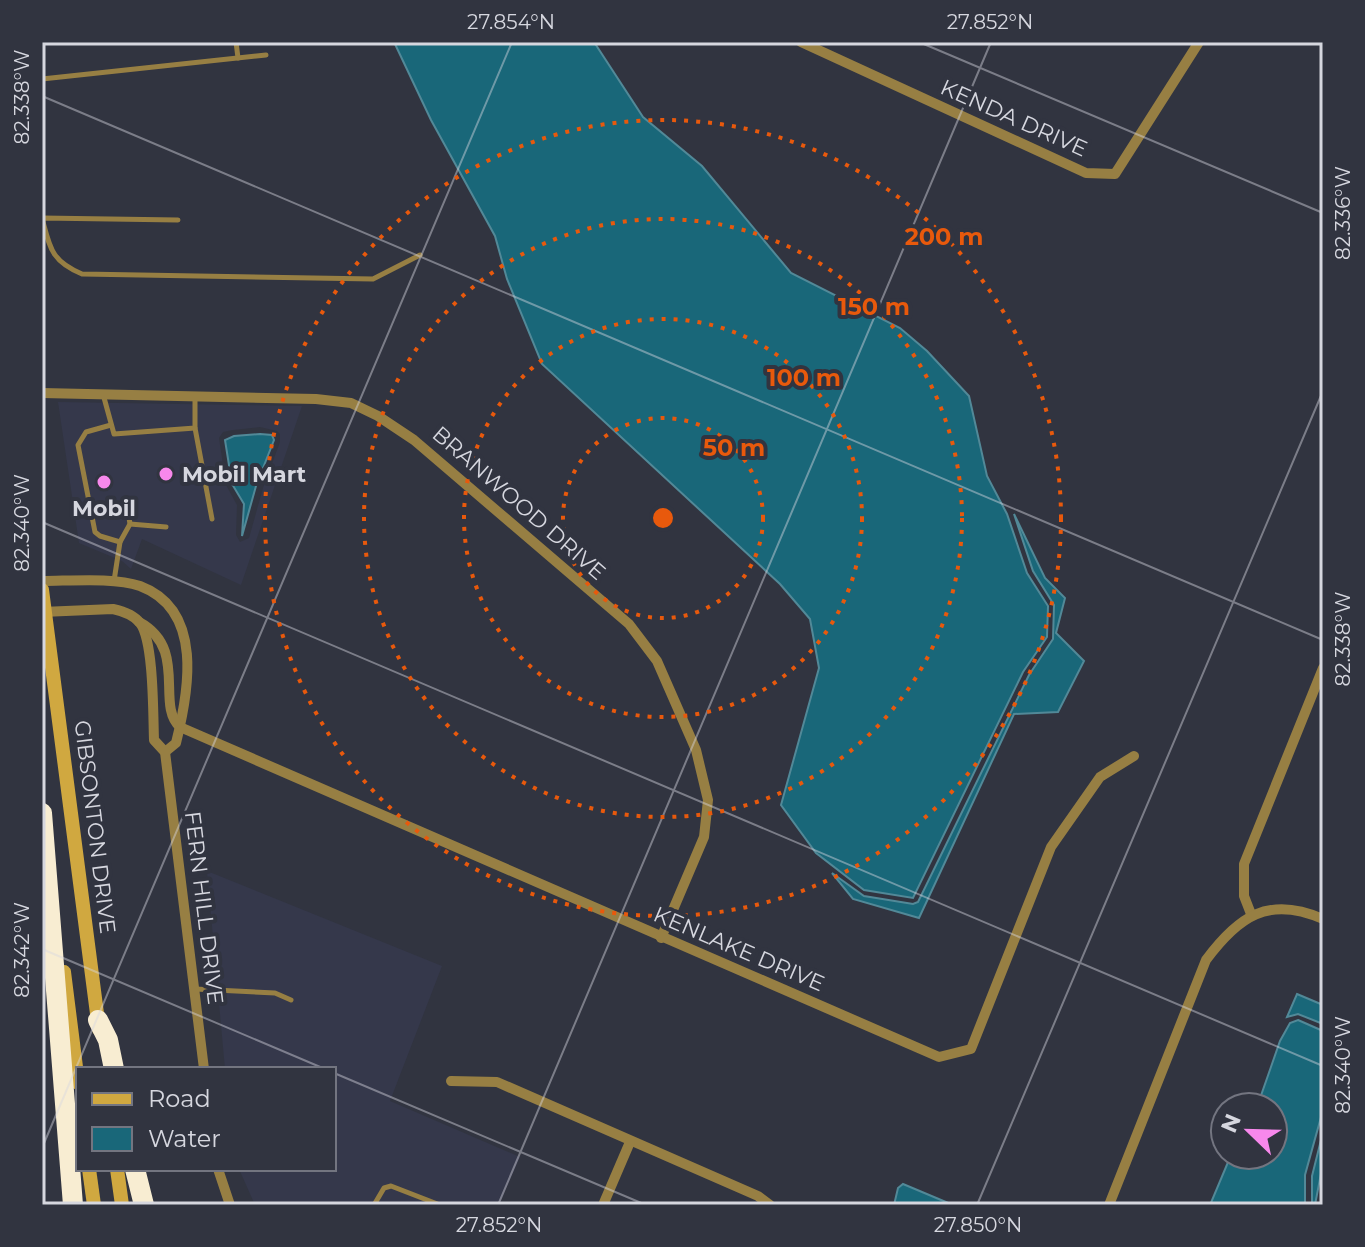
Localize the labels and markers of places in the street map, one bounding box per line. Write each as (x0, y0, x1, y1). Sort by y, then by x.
place label: Mobil Mart (182, 461, 306, 488)
marker: Mobil Mart (157, 465, 175, 483)
marker: Mobil (95, 473, 113, 491)
place label: Mobil (72, 495, 136, 522)
centre of rings (649, 504, 677, 532)

